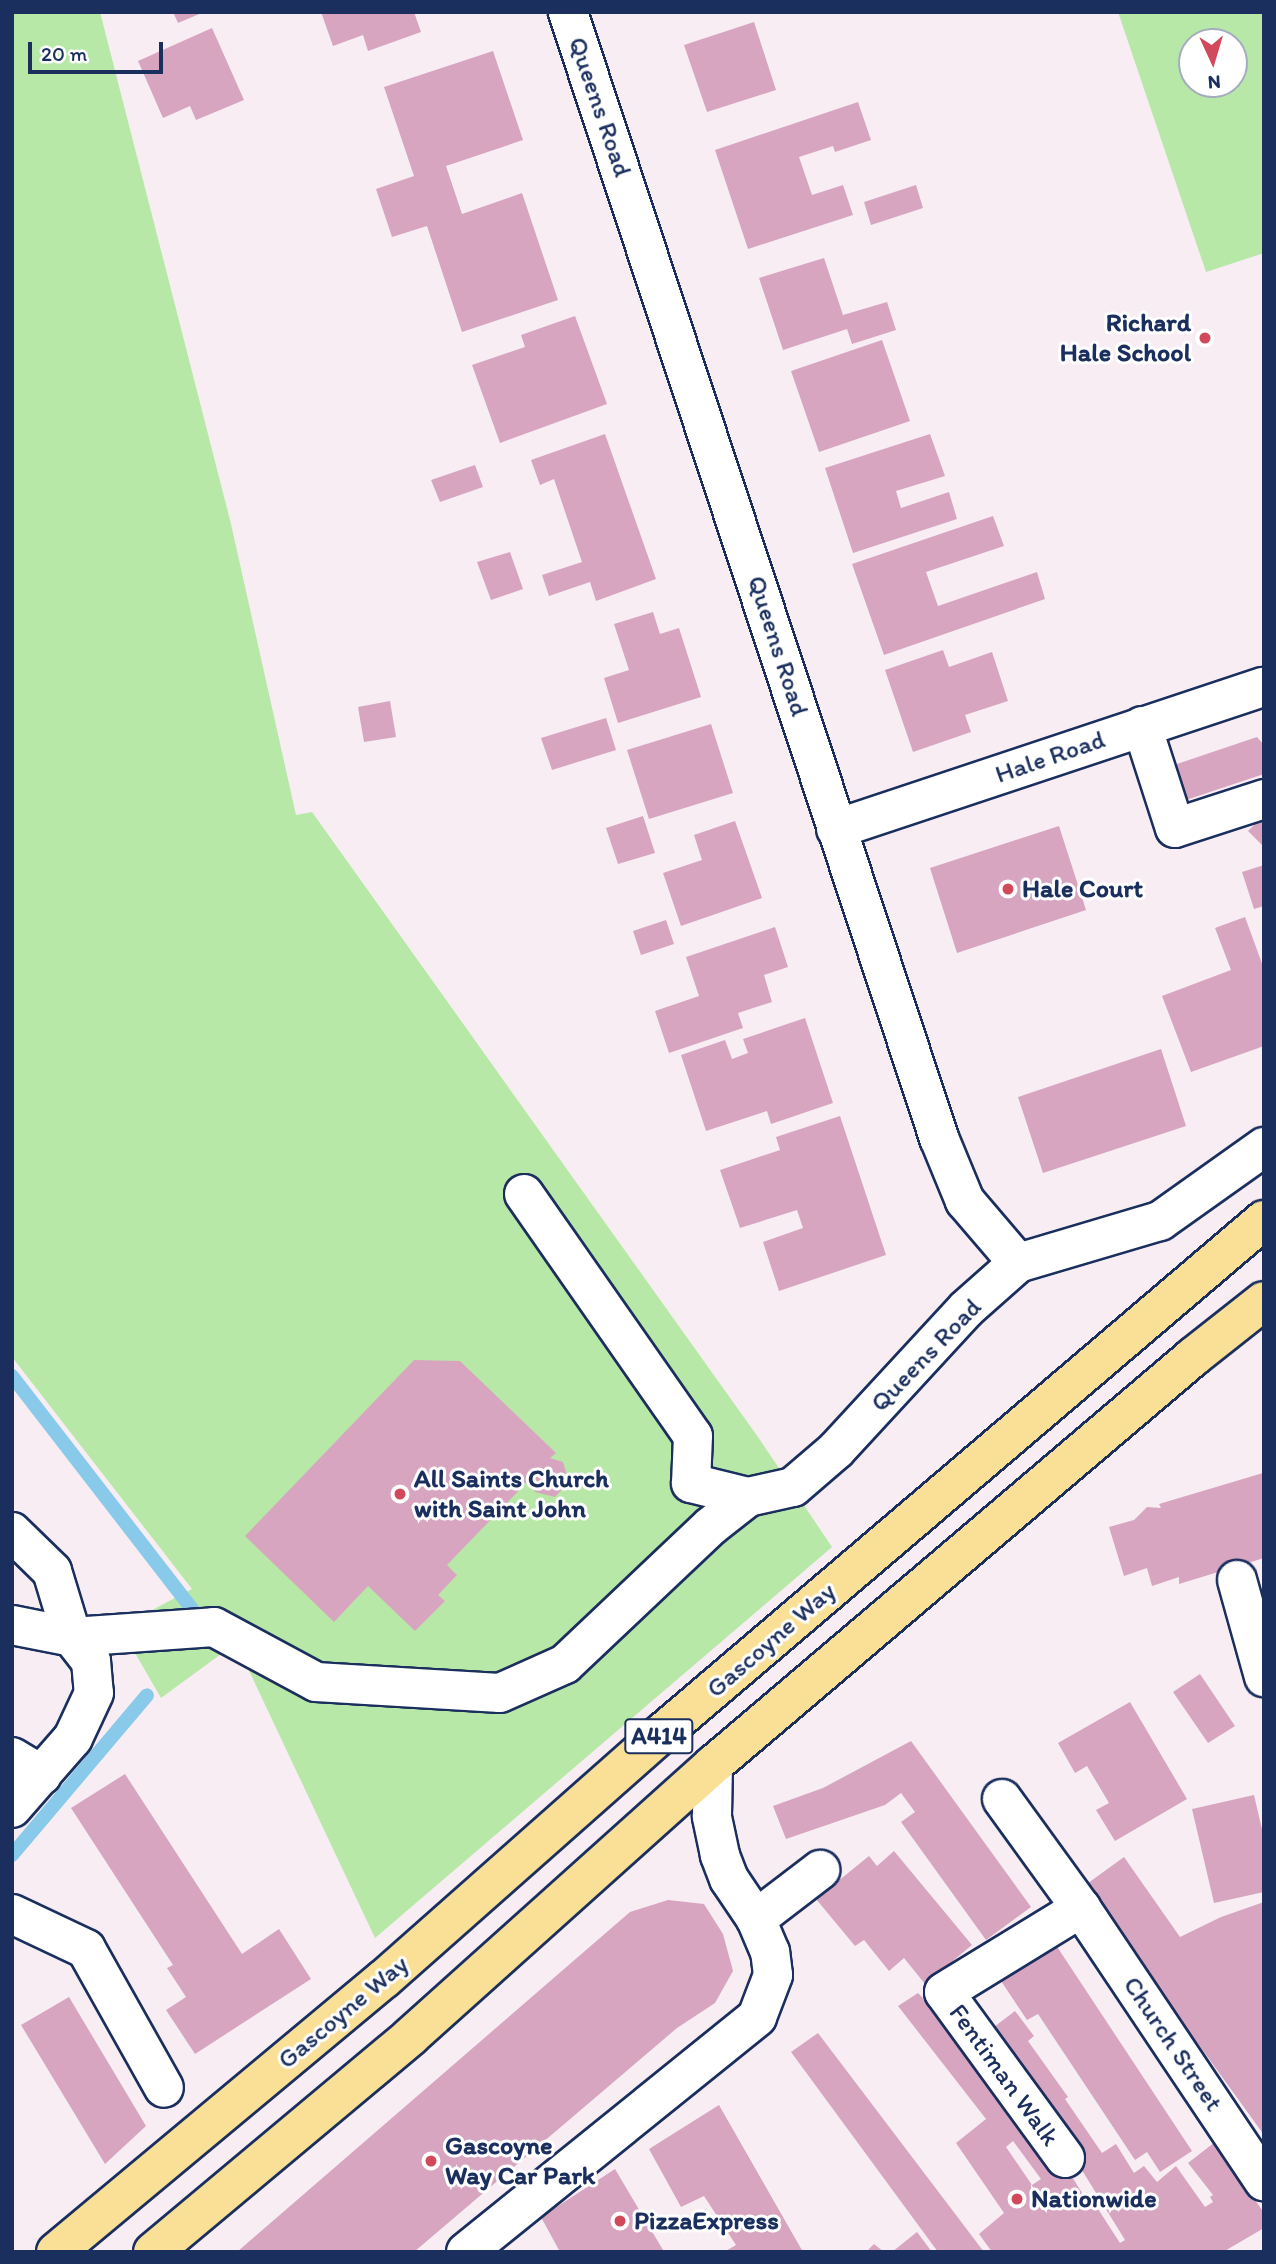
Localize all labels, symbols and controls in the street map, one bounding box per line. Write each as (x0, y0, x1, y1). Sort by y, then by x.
scale bar (32, 28, 166, 72)
north arrow (1178, 28, 1248, 98)
street label: Queens Road (561, 33, 639, 181)
text: 20 m (41, 41, 87, 66)
text: N (1207, 71, 1222, 94)
place label: Richard Hale School (1060, 307, 1191, 368)
marker: Richard Hale School (1197, 330, 1213, 346)
street label: Queens Road (741, 572, 815, 720)
street label: Hale Road (991, 724, 1109, 790)
place label: Hale Court (1022, 873, 1143, 905)
marker: Hale Court (1000, 881, 1016, 897)
street label: Queens Road (864, 1292, 988, 1418)
place label: All Saints Church with Saint John (414, 1463, 609, 1524)
marker: All Saints Church with Saint John (392, 1486, 408, 1502)
street label: Gascoyne Way (700, 1576, 842, 1704)
road number: A414 (624, 1716, 694, 1756)
street label: Gascoyne Way (272, 1949, 414, 2075)
street label: Church Street (1117, 1971, 1229, 2117)
street label: Fentiman Walk (942, 1998, 1066, 2152)
place label: Gascoyne Way Car Park (445, 2130, 595, 2192)
marker: Gascoyne Way Car Park (423, 2153, 439, 2169)
place label: Nationwide (1031, 2183, 1157, 2215)
marker: Nationwide (1009, 2191, 1025, 2207)
place label: PizzaExpress (634, 2205, 779, 2237)
marker: PizzaExpress (612, 2213, 628, 2229)

